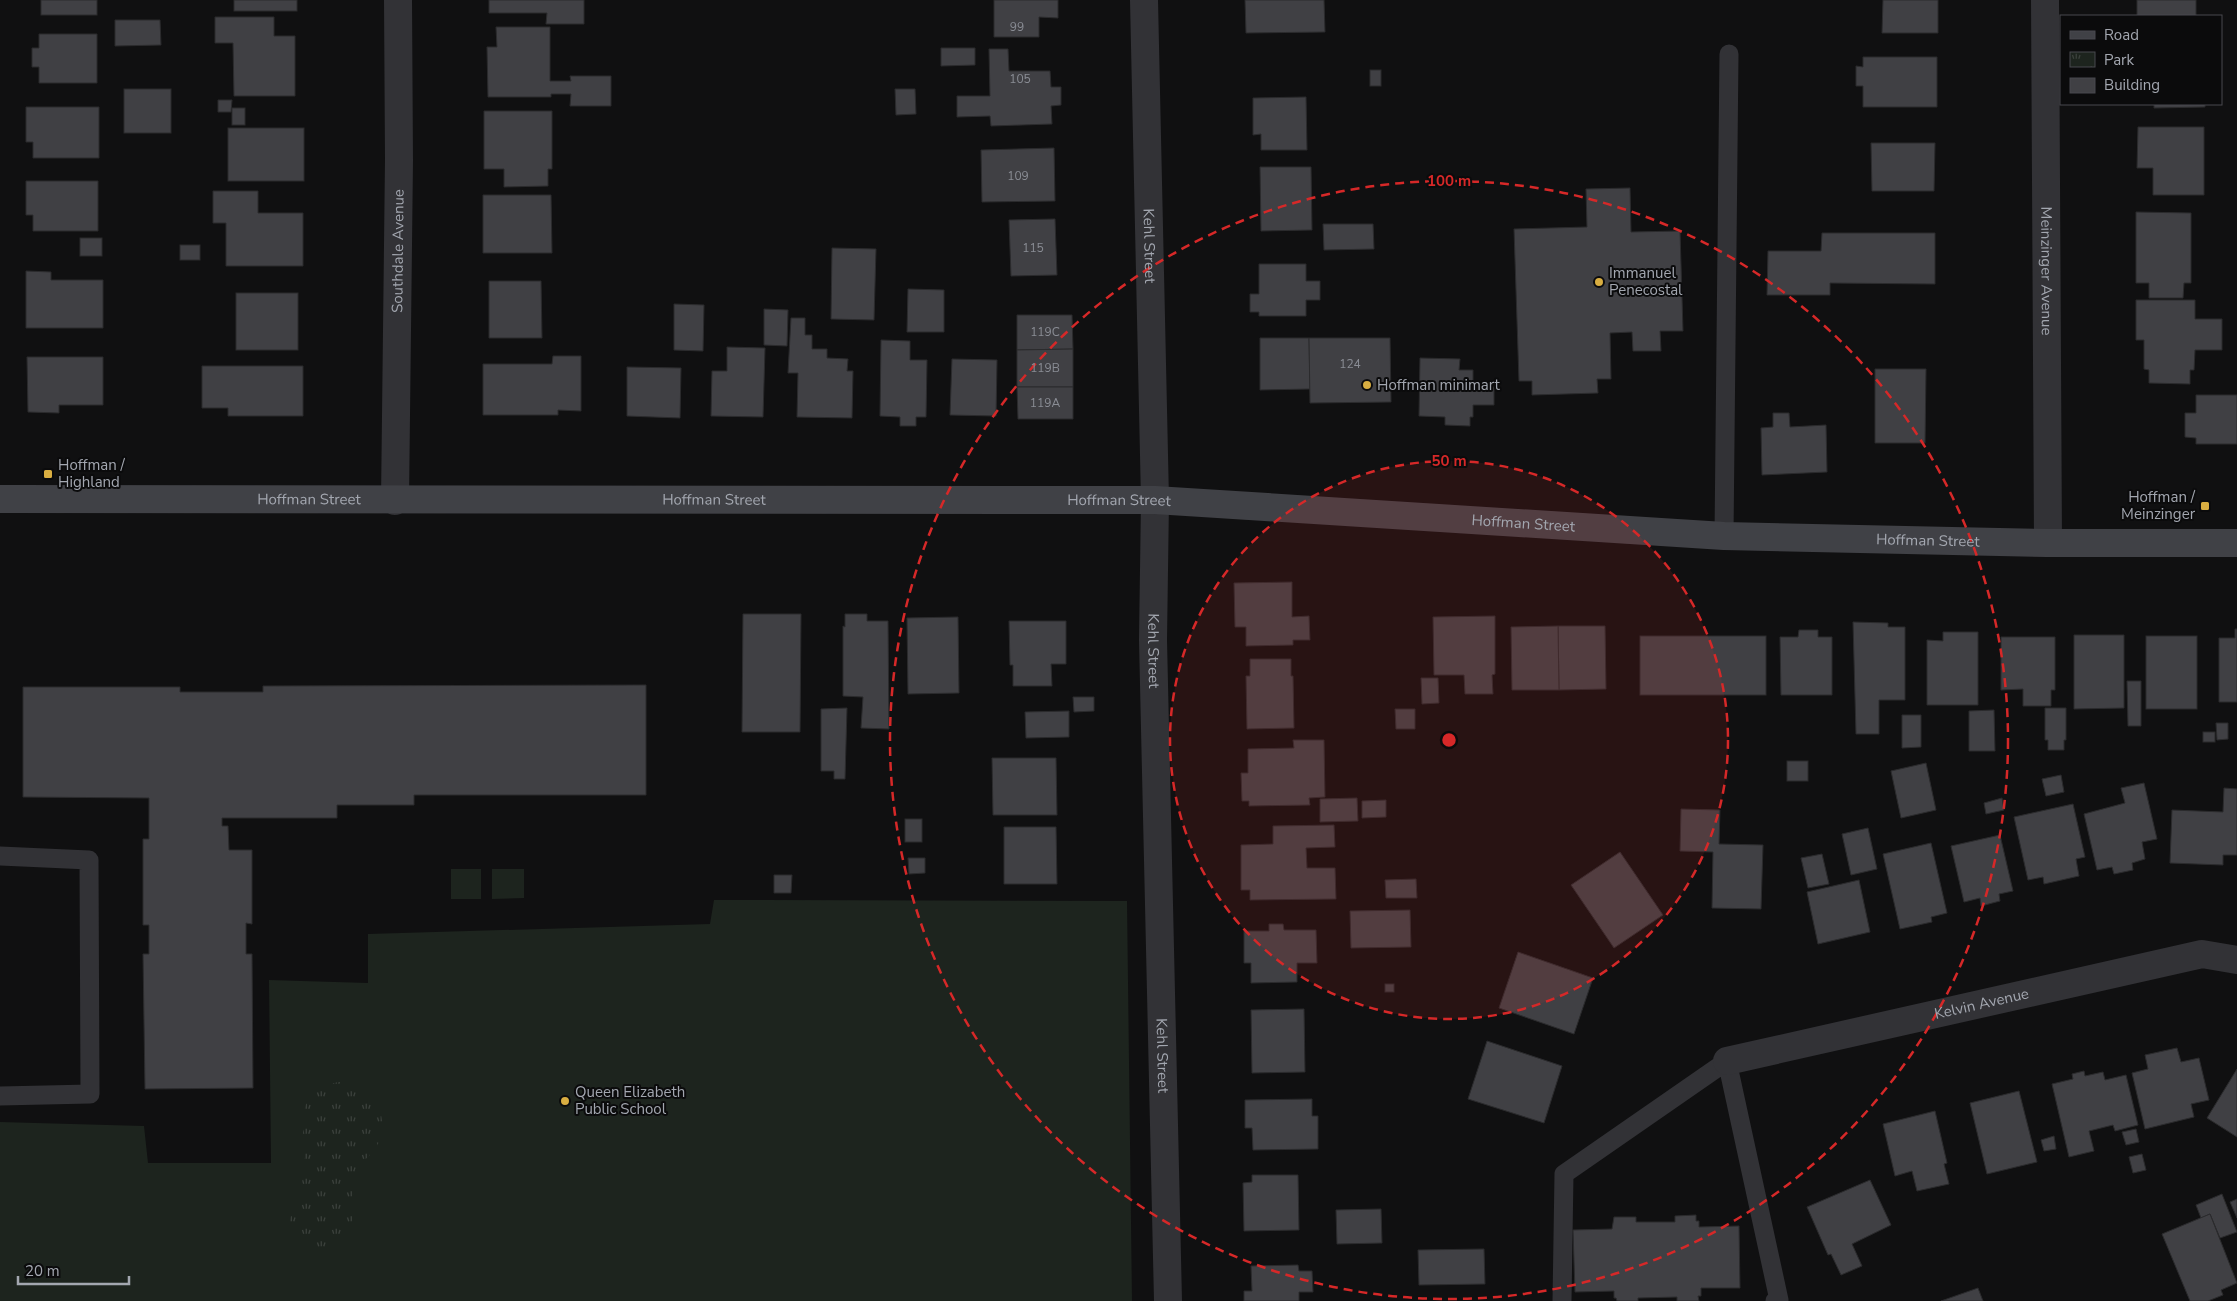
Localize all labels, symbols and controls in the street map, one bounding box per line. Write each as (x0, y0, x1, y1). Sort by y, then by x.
legend (2060, 15, 2222, 105)
house number: 99 (1010, 19, 1024, 35)
text: Road (2104, 25, 2139, 45)
text: Park (2104, 50, 2134, 70)
house number: 105 (1009, 71, 1031, 87)
text: Building (2104, 75, 2160, 95)
house number: 109 (1007, 168, 1029, 184)
text: 100 m (1427, 171, 1471, 191)
street label: Southdale Avenue (387, 189, 409, 313)
street label: Meinzinger Avenue (2036, 206, 2057, 336)
street label: Kehl Street (1139, 208, 1160, 284)
house number: 115 (1022, 240, 1044, 256)
place label: Immanuel Penecostal (1609, 263, 1683, 300)
marker: Immanuel Penecostal (1593, 276, 1605, 288)
house number: 119C (1030, 324, 1060, 340)
house number: 124 (1339, 356, 1361, 372)
house number: 119B (1030, 360, 1060, 376)
place label: Hoffman minimart (1377, 375, 1500, 395)
marker: Hoffman minimart (1361, 379, 1373, 391)
house number: 119A (1030, 395, 1060, 411)
text: 50 m (1431, 451, 1467, 471)
place label: Hoffman / Highland (58, 455, 126, 492)
marker: Hoffman / Highland (42, 468, 54, 480)
place label: Hoffman / Meinzinger (2121, 487, 2196, 524)
street label: Hoffman Street (257, 489, 362, 509)
street label: Hoffman Street (662, 490, 767, 510)
street label: Hoffman Street (1067, 490, 1172, 511)
marker: Hoffman / Meinzinger (2199, 500, 2211, 512)
street label: Hoffman Street (1471, 510, 1576, 537)
street label: Hoffman Street (1876, 529, 1981, 552)
street label: Kehl Street (1143, 613, 1164, 689)
centre of rings (1440, 731, 1458, 749)
street label: Kelvin Avenue (1933, 983, 2031, 1024)
street label: Kehl Street (1152, 1018, 1173, 1094)
place label: Queen Elizabeth Public School (575, 1082, 685, 1119)
marker: Queen Elizabeth Public School (559, 1095, 571, 1107)
scale bar (18, 1254, 129, 1286)
text: 20 m (25, 1261, 60, 1281)

